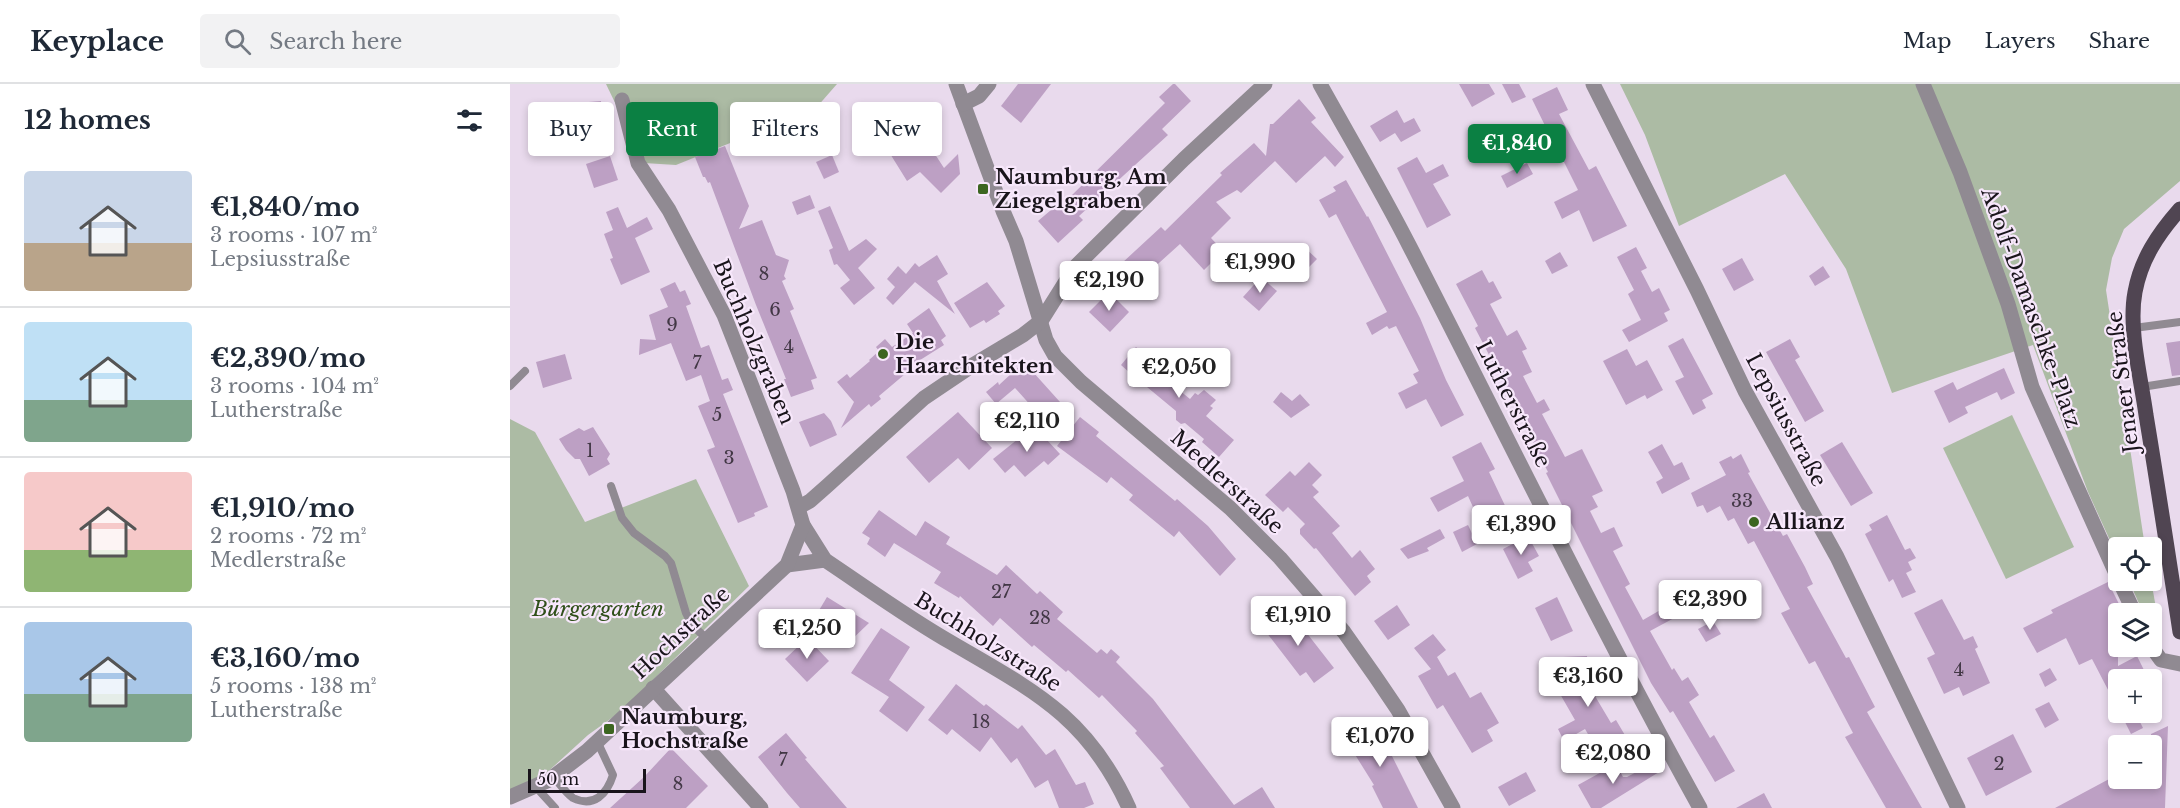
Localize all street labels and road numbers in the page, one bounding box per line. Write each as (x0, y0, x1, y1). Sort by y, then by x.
street label: Adolf-Damaschke-Platz (1975, 183, 2087, 432)
street label: Buchholzgraben (707, 255, 801, 429)
street label: Jenaer Straße (2101, 310, 2145, 457)
street label: Lutherstraße (1470, 336, 1556, 472)
street label: Lepsiusstraße (1740, 349, 1832, 491)
street label: Medlerstraße (1165, 425, 1289, 539)
street label: Hochstraße (627, 581, 735, 685)
street label: Buchholzstraße (910, 586, 1066, 698)

